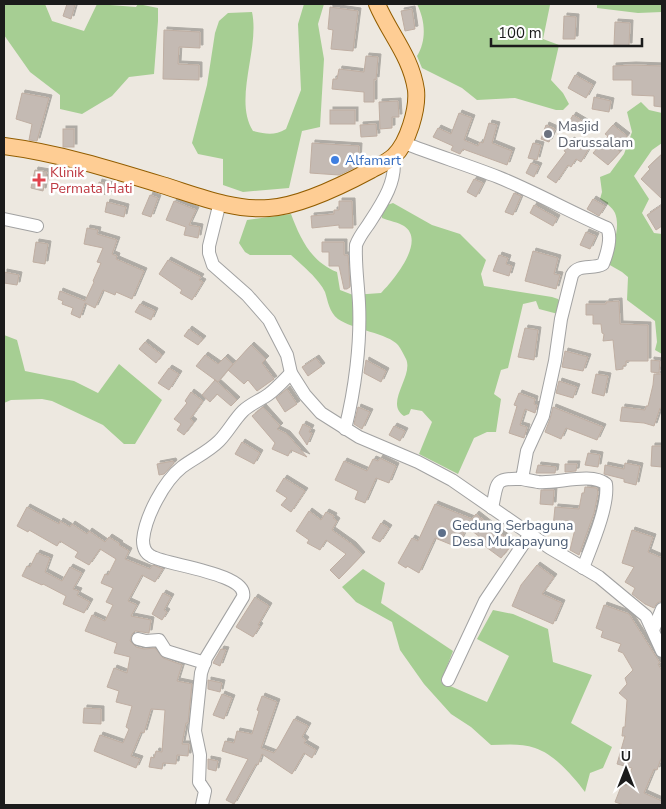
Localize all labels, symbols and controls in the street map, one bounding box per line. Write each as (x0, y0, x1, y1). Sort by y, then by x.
scale bar (491, 15, 642, 47)
text: 100 m (498, 23, 542, 43)
place label: Masjid Darussalam (558, 117, 633, 152)
marker: Masjid Darussalam (542, 128, 554, 140)
place label: Alfamart (345, 151, 401, 170)
marker: Alfamart (329, 154, 341, 166)
place label: Klinik Permata Hati (50, 163, 133, 198)
marker: Klinik Permata Hati (32, 173, 46, 187)
place label: Gedung Serbaguna Desa Mukapayung (452, 516, 573, 551)
marker: Gedung Serbaguna Desa Mukapayung (436, 527, 448, 539)
north arrow (601, 744, 651, 794)
text: U (621, 747, 631, 766)

